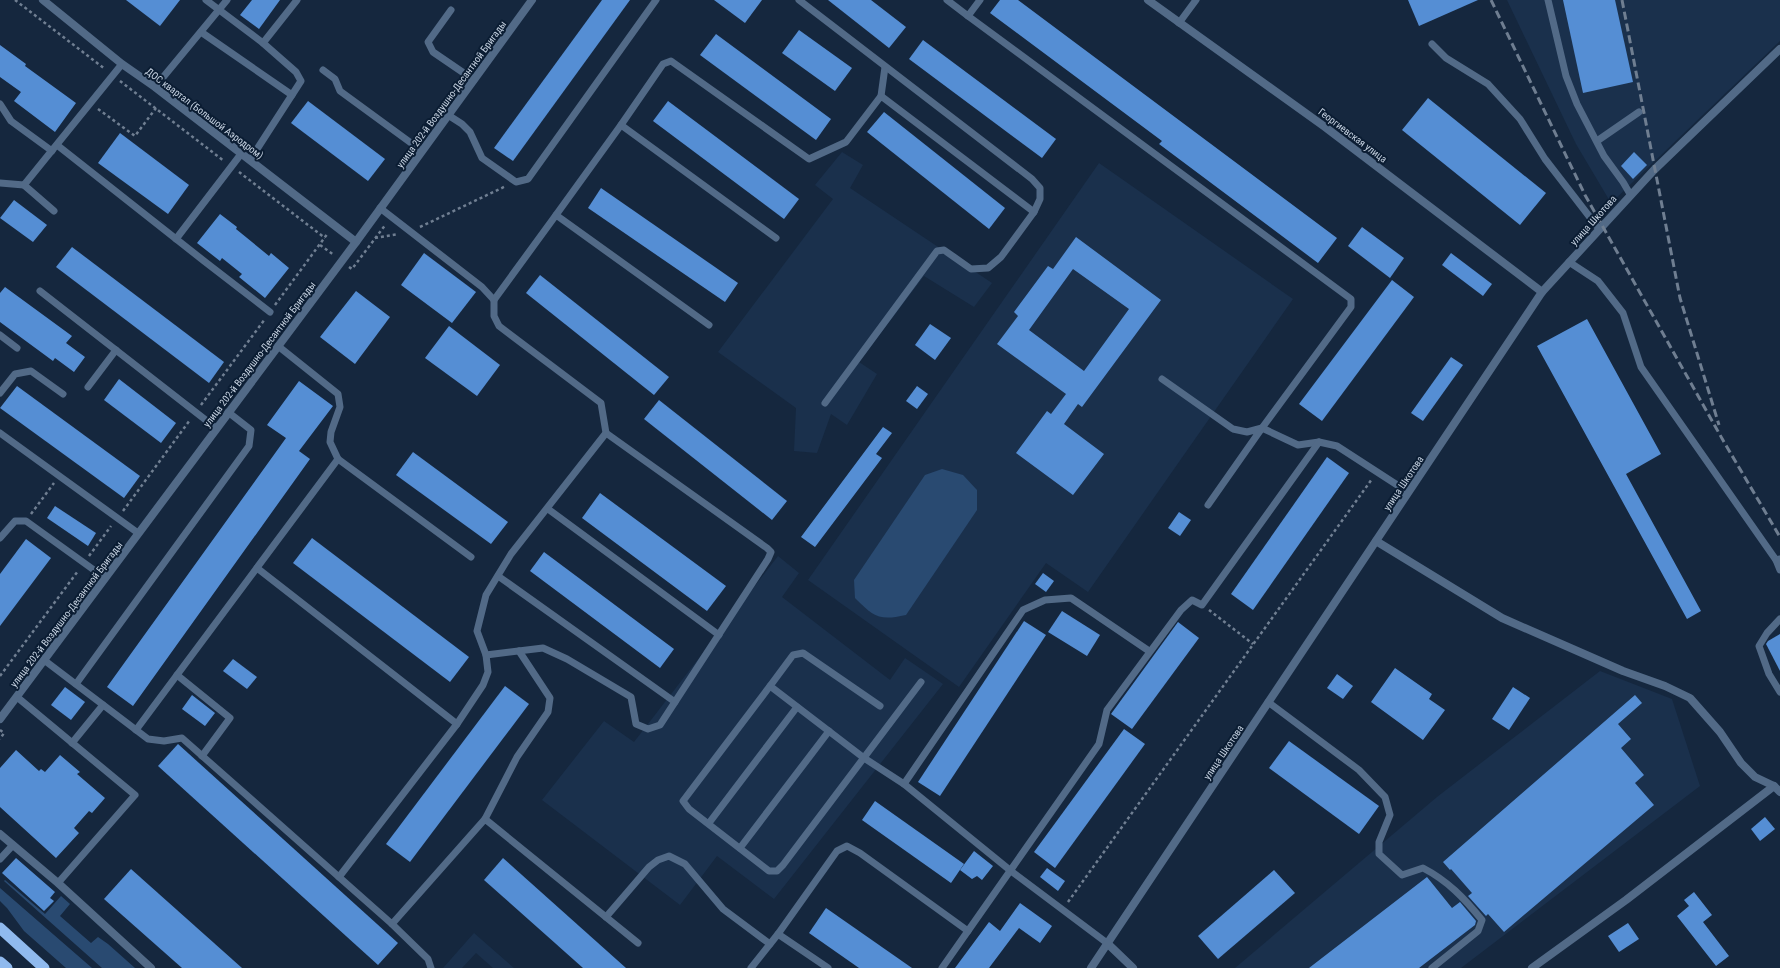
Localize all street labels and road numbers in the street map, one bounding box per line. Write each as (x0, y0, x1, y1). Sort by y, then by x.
street label: улица 202-й Воздушно-Десантной Бригады (394, 19, 508, 170)
street label: ДОС квартал (Большой Аэродром) (143, 66, 265, 162)
street label: Георгиевская улица (1316, 106, 1389, 165)
street label: улица Шкотова (1568, 193, 1619, 247)
street label: улица 202-й Воздушно-Десантной Бригады (201, 280, 318, 429)
street label: улица Шкотова (1381, 454, 1426, 513)
street label: улица 202-й Воздушно-Десантной Бригады (8, 540, 125, 689)
street label: улица Шкотова (1201, 723, 1246, 782)

